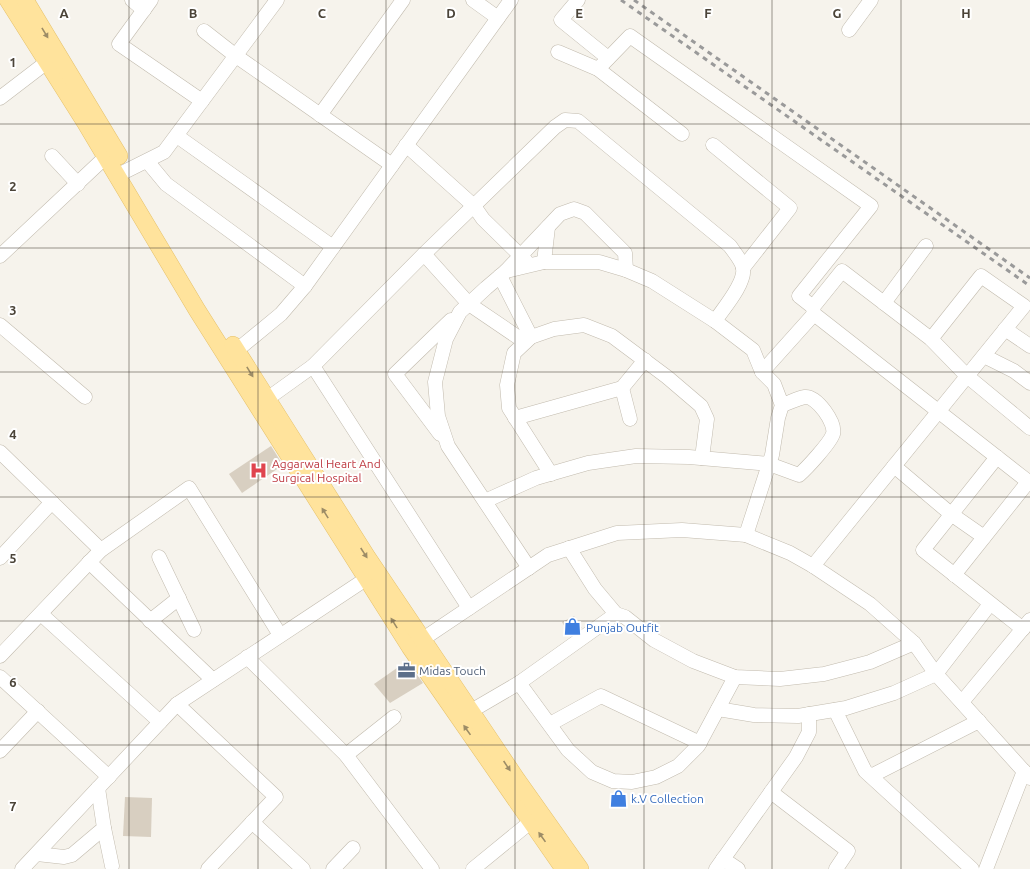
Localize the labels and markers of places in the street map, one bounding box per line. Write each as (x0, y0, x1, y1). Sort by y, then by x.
place label: Aggarwal Heart And Surgical Hospital (272, 457, 381, 484)
hospital icon: Aggarwal Heart And Surgical Hospital (249, 460, 269, 480)
shop icon: Punjab Outfit (563, 617, 583, 637)
place label: Punjab Outfit (586, 621, 659, 634)
office icon: Midas Touch (396, 660, 416, 680)
place label: Midas Touch (419, 664, 486, 677)
shop icon: k.V Collection (608, 788, 628, 808)
place label: k.V Collection (631, 792, 704, 805)

